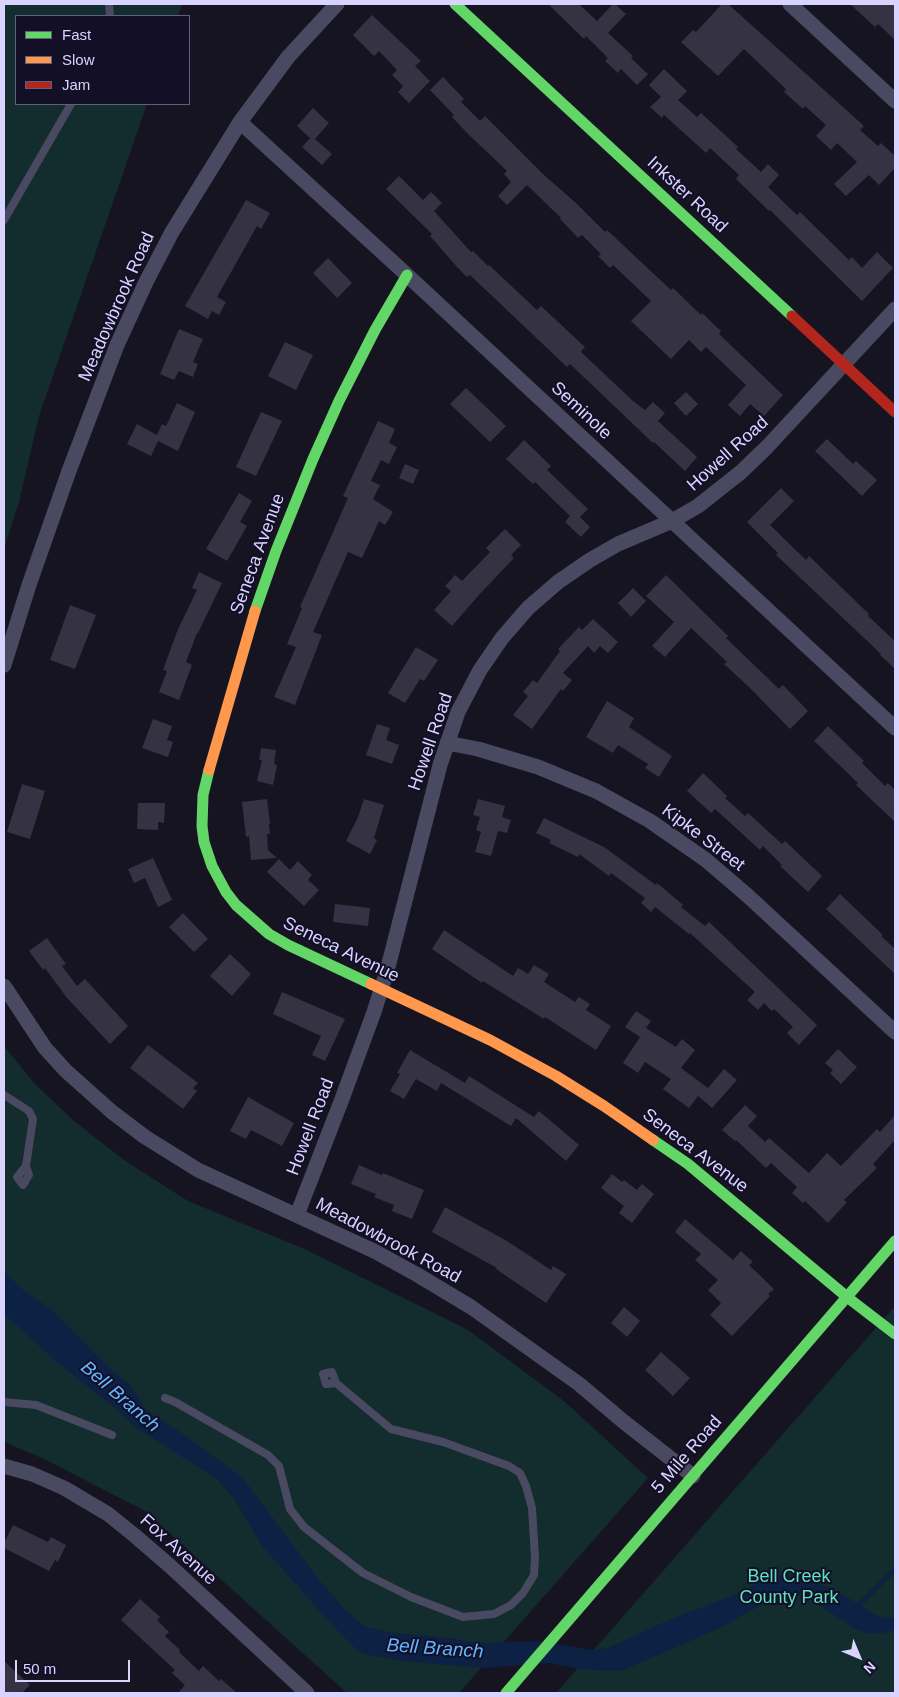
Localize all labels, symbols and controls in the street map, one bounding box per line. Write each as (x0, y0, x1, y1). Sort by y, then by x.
legend (15, 15, 190, 105)
text: Fast (62, 26, 91, 43)
text: Slow (62, 51, 95, 68)
text: Jam (62, 76, 90, 93)
street label: Inkster Road (642, 152, 732, 238)
street label: Meadowbrook Road (74, 229, 160, 385)
street label: Seminole (546, 378, 616, 444)
street label: Howell Road (683, 412, 773, 496)
street label: Seneca Avenue (226, 491, 290, 617)
street label: Howell Road (404, 690, 458, 794)
street label: Kipke Street (657, 800, 749, 876)
street label: Seneca Avenue (279, 913, 403, 987)
street label: Howell Road (283, 1075, 339, 1179)
street label: Seneca Avenue (638, 1104, 752, 1198)
street label: Meadowbrook Road (312, 1194, 464, 1288)
water label: Bell Branch (76, 1357, 164, 1437)
street label: 5 Mile Road (647, 1412, 727, 1498)
street label: Fox Avenue (135, 1510, 221, 1590)
park label: Bell Creek County Park (739, 1566, 839, 1608)
north arrow (834, 1632, 884, 1682)
water label: Bell Branch (386, 1634, 484, 1664)
scale bar (18, 1650, 132, 1682)
text: N (860, 1658, 879, 1677)
text: 50 m (23, 1660, 56, 1677)

